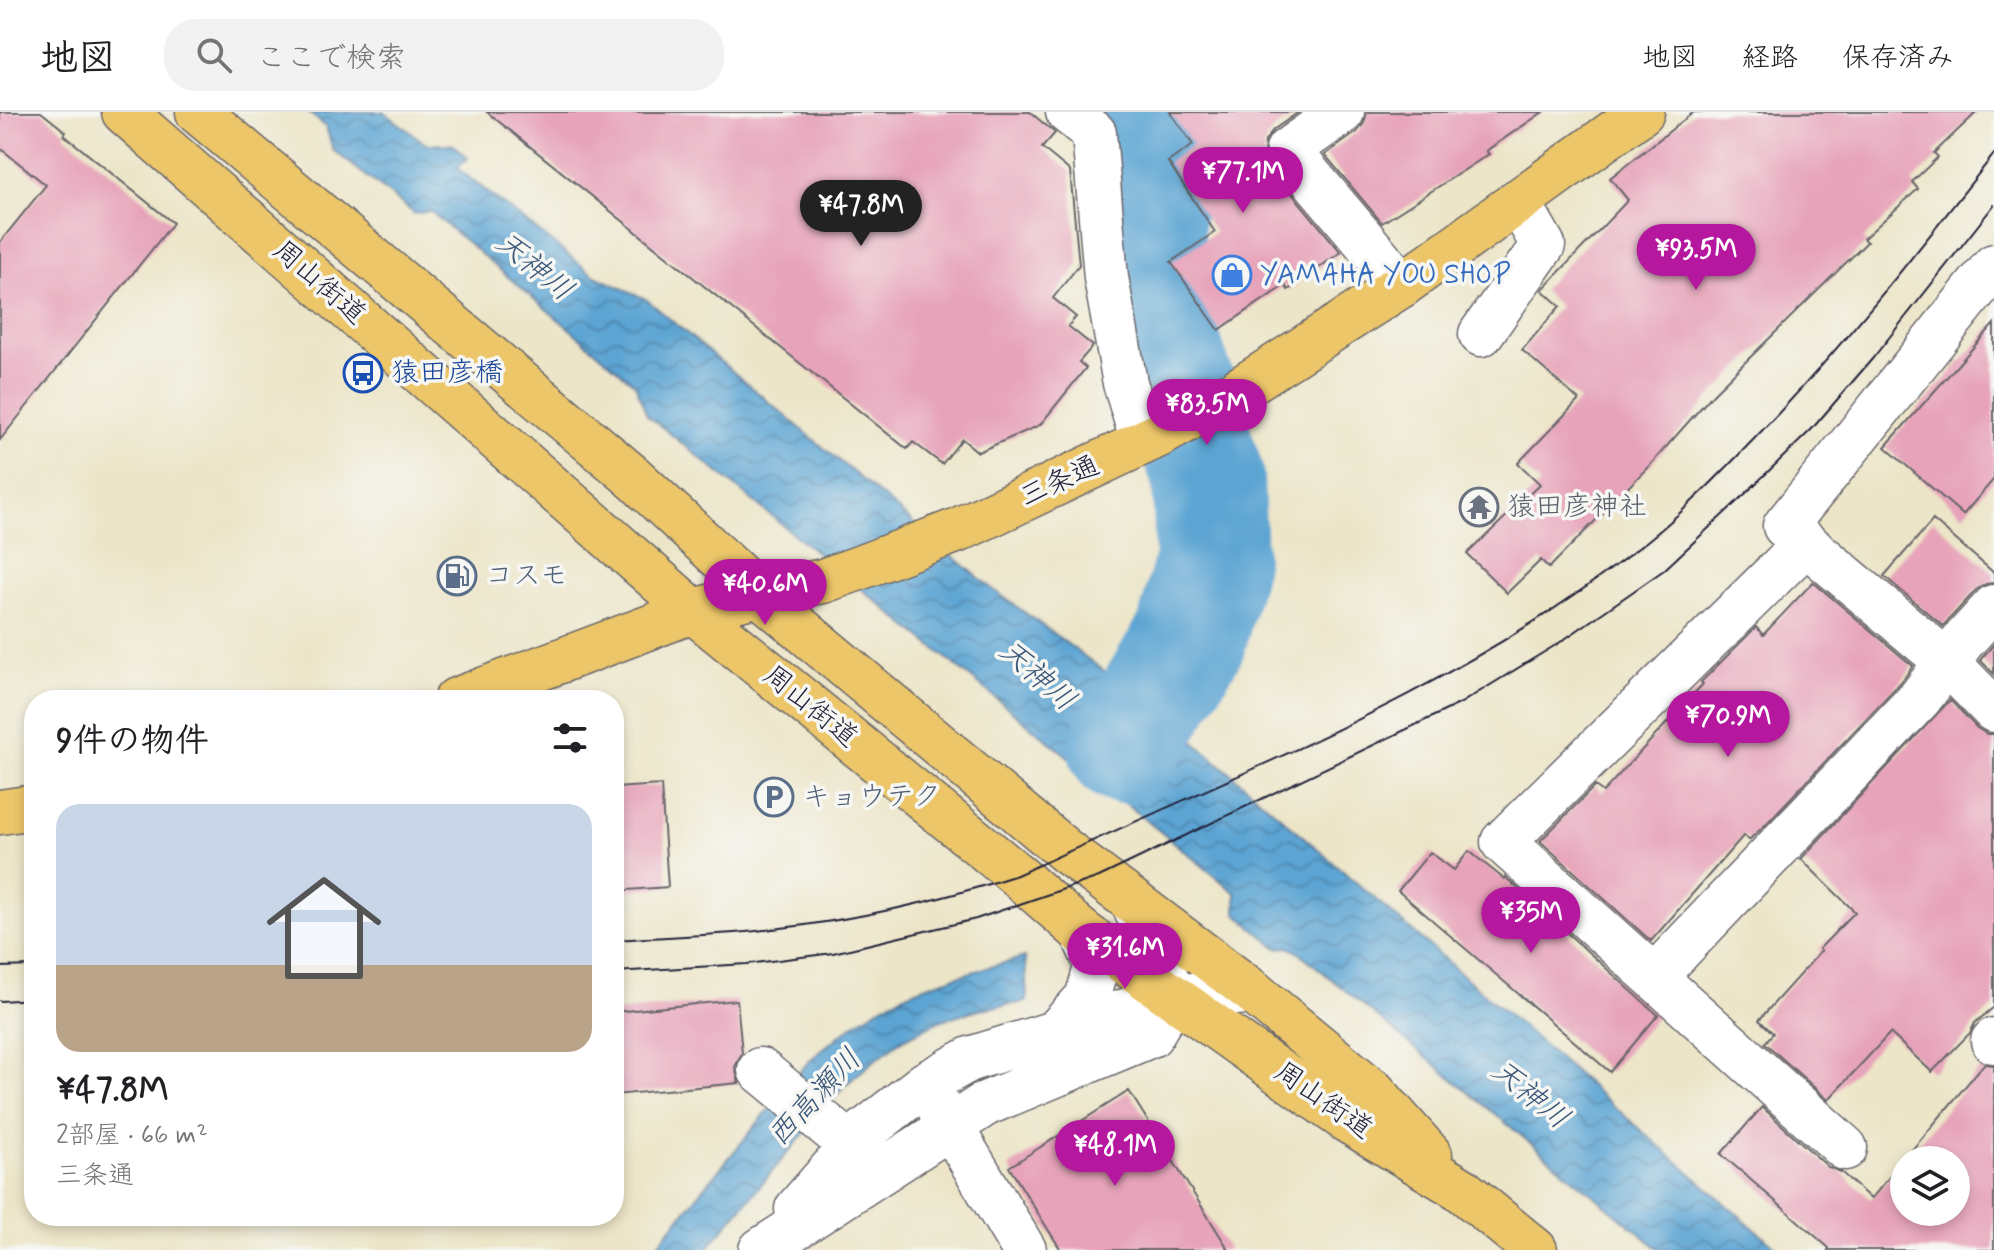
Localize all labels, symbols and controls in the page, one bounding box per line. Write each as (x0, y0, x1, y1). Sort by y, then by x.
search box (164, 19, 724, 91)
icon: search (192, 33, 236, 77)
text: 地図 (40, 35, 116, 84)
text: ここで検索 (256, 39, 406, 78)
text: 地図 (1642, 40, 1698, 77)
text: 経路 (1742, 40, 1798, 77)
text: 保存済み (1842, 40, 1954, 77)
pin: ¥77.1M (1178, 147, 1308, 215)
text: ¥77.1M (1201, 156, 1285, 190)
pin: ¥47.8M (796, 180, 926, 248)
text: ¥47.8M (818, 189, 904, 223)
water label: 天神川 (487, 224, 581, 310)
pin: ¥93.5M (1631, 224, 1761, 292)
street label: 周山街道 (265, 232, 373, 334)
text: ¥93.5M (1655, 233, 1737, 267)
shop icon: YAMAHA YOU SHOP (1211, 254, 1253, 296)
place label: YAMAHA YOU SHOP (1260, 257, 1511, 294)
bus stop icon: 猿田彦橋 (342, 352, 384, 394)
place label: 猿田彦橋 (391, 355, 503, 392)
pin: ¥83.5M (1142, 379, 1272, 447)
text: ¥83.5M (1165, 388, 1249, 422)
street label: 三条通 (1014, 447, 1106, 517)
temple icon: 猿田彦神社 (1458, 486, 1500, 528)
place label: 猿田彦神社 (1507, 489, 1647, 526)
fuel station icon: コスモ (436, 555, 478, 597)
place label: コスモ (485, 558, 568, 595)
pin: ¥40.6M (700, 559, 830, 627)
text: ¥40.6M (722, 568, 808, 602)
water label: 天神川 (990, 632, 1084, 720)
street label: 周山街道 (755, 657, 865, 757)
pin: ¥70.9M (1663, 691, 1793, 759)
text: ¥70.9M (1685, 700, 1771, 734)
icon: filters (548, 716, 592, 760)
text: 9件の物件 (56, 719, 209, 764)
parking icon: キョウテク (753, 776, 795, 818)
place label: キョウテク (802, 779, 941, 816)
icon: home (252, 856, 396, 1000)
pin: ¥35M (1484, 887, 1578, 955)
text: ¥35M (1499, 896, 1563, 930)
pin: ¥31.6M (1060, 923, 1190, 991)
text: ¥31.6M (1085, 932, 1165, 966)
water label: 西高瀬川 (760, 1041, 870, 1155)
water label: 天神川 (1483, 1052, 1577, 1138)
street label: 周山街道 (1267, 1054, 1379, 1148)
text: ¥47.8M (56, 1068, 169, 1113)
text: 2部屋 · 66 m² (56, 1119, 208, 1153)
pin: ¥48.1M (1050, 1120, 1180, 1188)
text: ¥48.1M (1073, 1129, 1157, 1163)
map controls (1890, 1146, 1970, 1226)
button: layers (1890, 1146, 1970, 1226)
text: 三条通 (56, 1159, 134, 1193)

